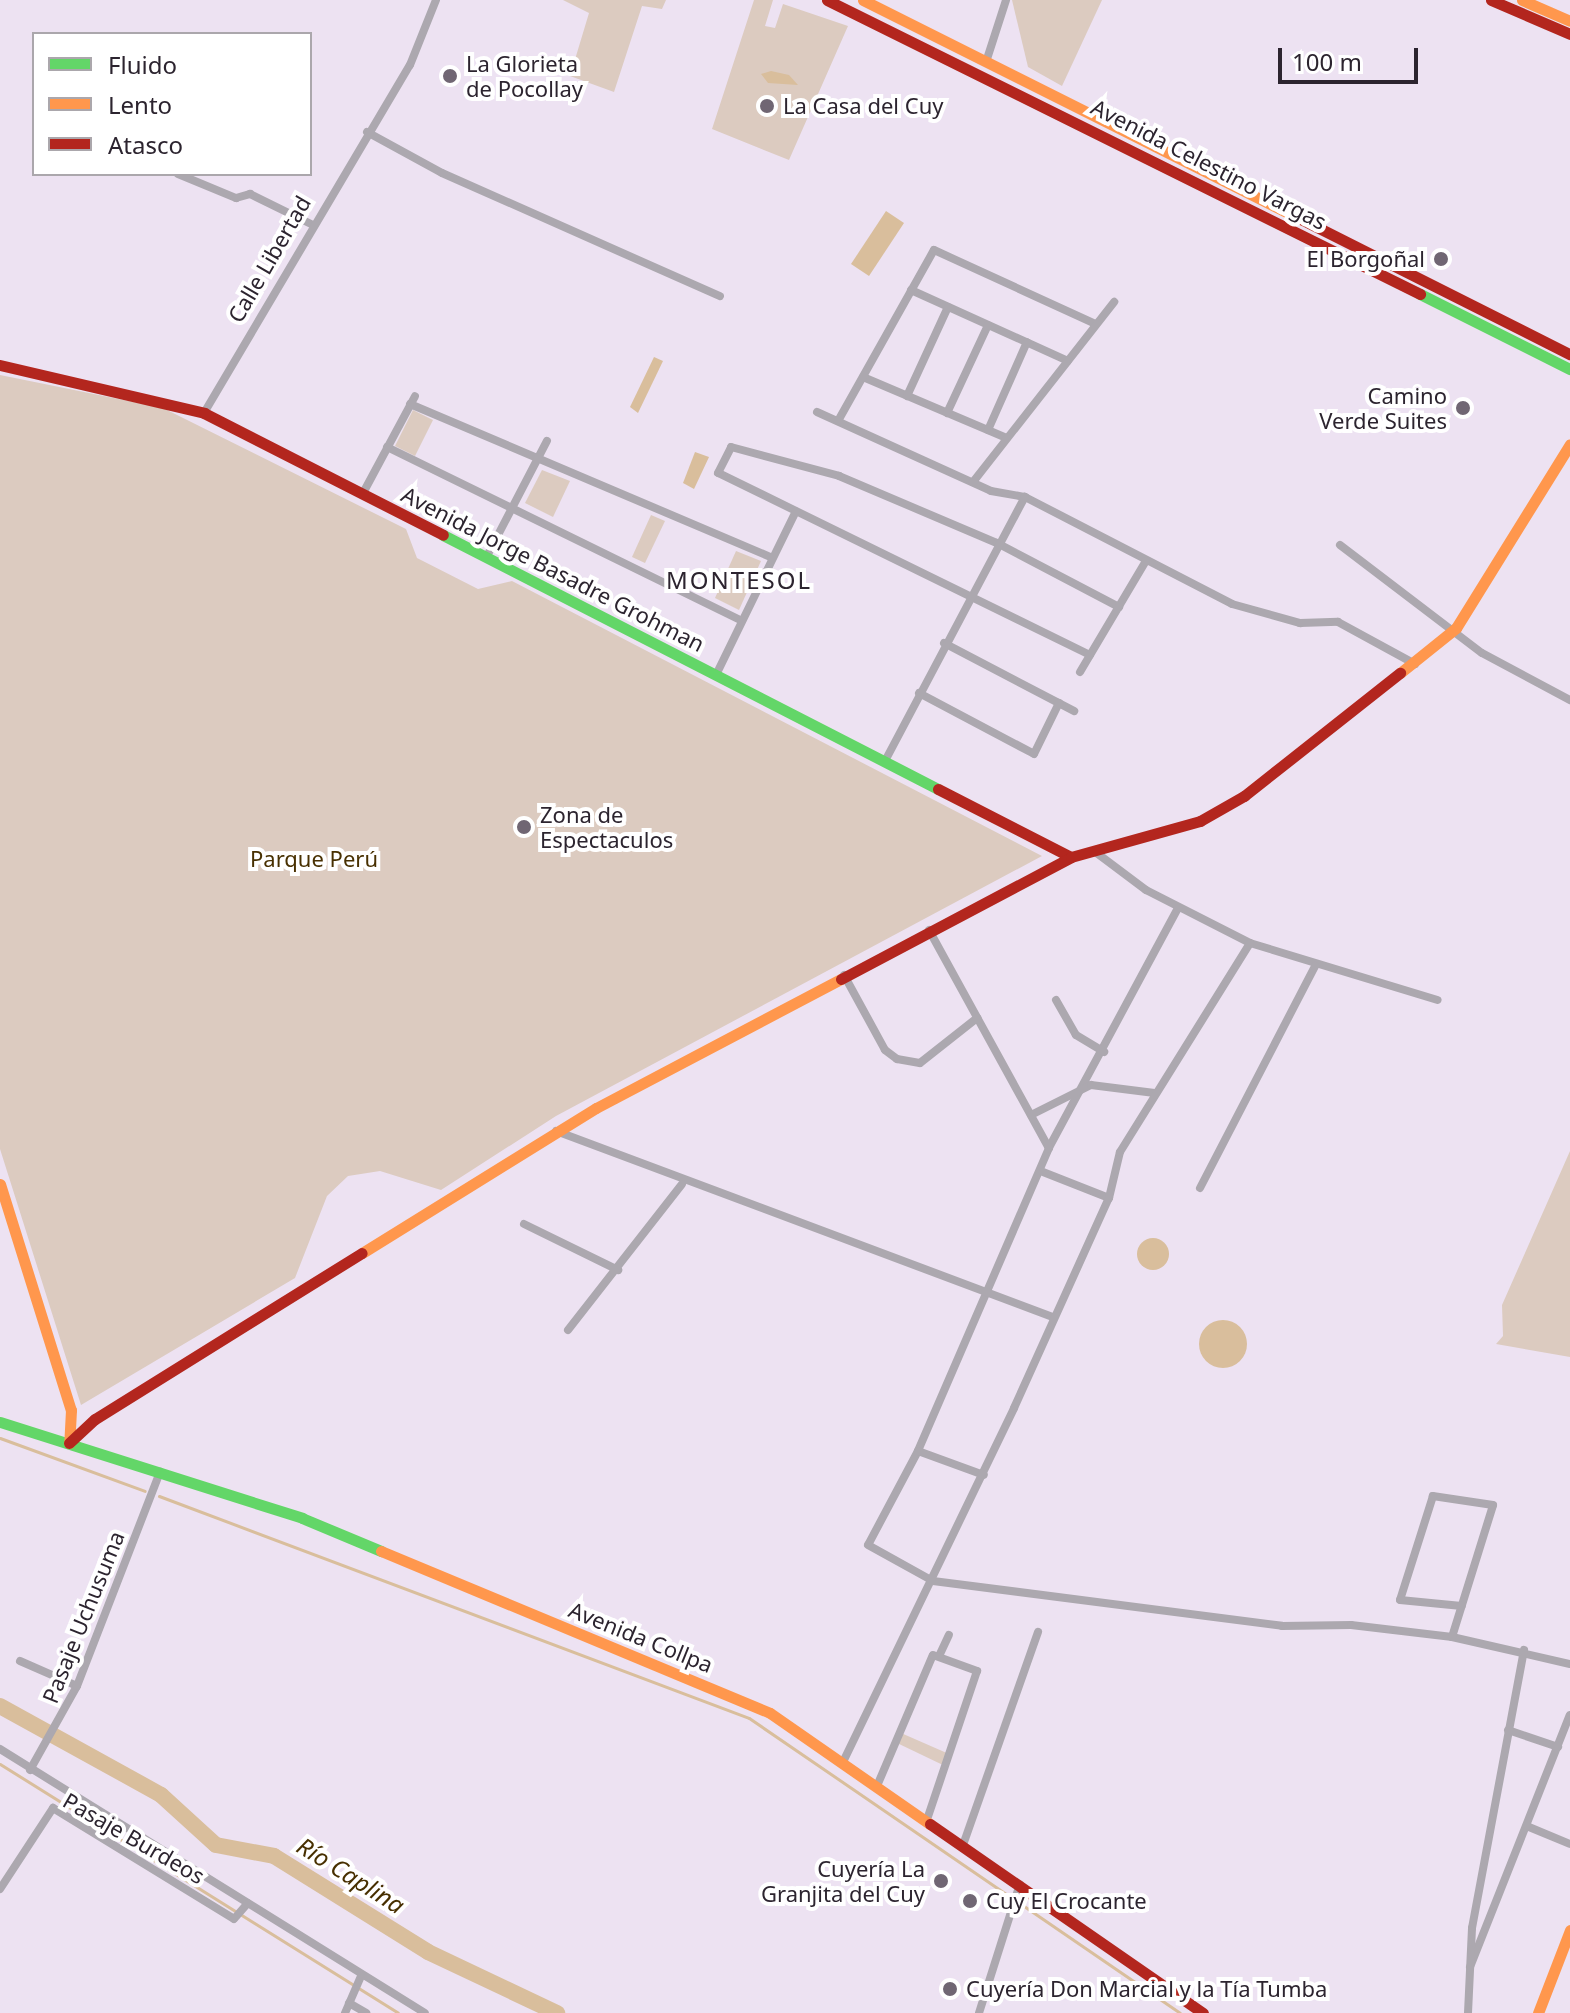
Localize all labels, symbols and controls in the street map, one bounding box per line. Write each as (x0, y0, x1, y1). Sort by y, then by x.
legend (32, 32, 312, 176)
scale bar (1282, 32, 1422, 82)
text: 100 m (1292, 45, 1362, 78)
text: Fluido (108, 48, 177, 81)
place label: La Glorieta de Pocollay (466, 50, 583, 102)
marker: La Glorieta de Pocollay (441, 67, 459, 85)
text: Lento (108, 88, 172, 121)
place label: La Casa del Cuy (783, 93, 943, 119)
street label: Avenida Celestino Vargas (1087, 93, 1331, 235)
marker: La Casa del Cuy (758, 97, 776, 115)
text: Atasco (108, 128, 183, 161)
street label: Calle Libertad (222, 191, 316, 327)
place label: El Borgoñal (1306, 246, 1425, 272)
marker: El Borgoñal (1432, 250, 1450, 268)
place label: Camino Verde Suites (1319, 382, 1447, 434)
marker: Camino Verde Suites (1454, 399, 1472, 417)
street label: Avenida Jorge Basadre Grohman (397, 481, 709, 657)
district label: MONTESOL (666, 566, 812, 594)
place label: Zona de Espectaculos (540, 801, 673, 852)
marker: Zona de Espectaculos (515, 818, 533, 836)
park label: Parque Perú (250, 846, 378, 872)
street label: Pasaje Uchusuma (36, 1527, 130, 1707)
street label: Avenida Collpa (565, 1596, 717, 1678)
street label: Pasaje Burdeos (59, 1787, 209, 1889)
water label: Río Caplina (292, 1831, 410, 1919)
place label: Cuyería La Granjita del Cuy (761, 1855, 925, 1906)
marker: Cuyería La Granjita del Cuy (932, 1872, 950, 1890)
place label: Cuy El Crocante (986, 1888, 1147, 1914)
marker: Cuy El Crocante (961, 1892, 979, 1910)
place label: Cuyería Don Marcial y la Tía Tumba (966, 1976, 1327, 2002)
marker: Cuyería Don Marcial y la Tía Tumba (941, 1980, 959, 1998)

